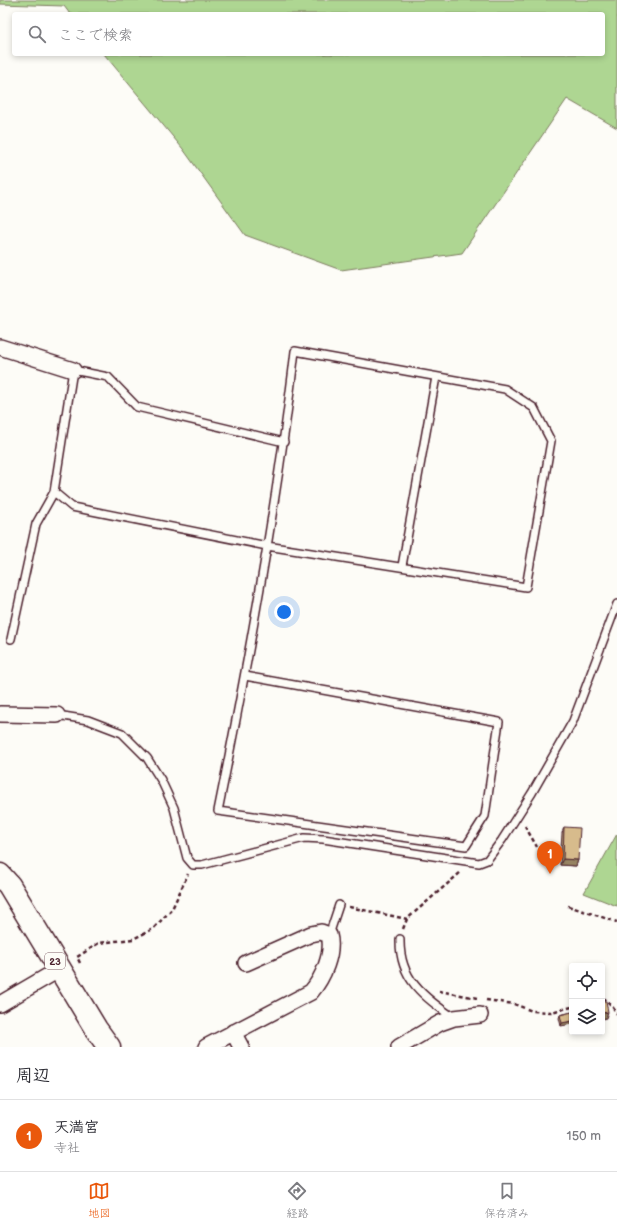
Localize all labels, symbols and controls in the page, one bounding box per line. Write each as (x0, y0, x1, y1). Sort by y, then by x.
search box (12, 12, 605, 56)
icon: search (26, 23, 48, 45)
text: ここで検索 (58, 26, 133, 45)
your location (274, 602, 294, 622)
pin: 1 (537, 841, 563, 874)
road number: 23 (45, 953, 65, 969)
map controls (569, 963, 605, 1035)
button: locate (569, 963, 605, 999)
button: layers (569, 999, 605, 1035)
text: 周辺 (16, 1066, 50, 1086)
text: 天満宮 (54, 1118, 99, 1137)
text: 1 (26, 1128, 32, 1144)
text: 150 m (567, 1128, 601, 1144)
text: 寺社 (54, 1140, 80, 1156)
tab: 地図 (88, 1180, 110, 1220)
tab: 経路 (286, 1180, 308, 1220)
tab: 保存済み (485, 1180, 529, 1220)

